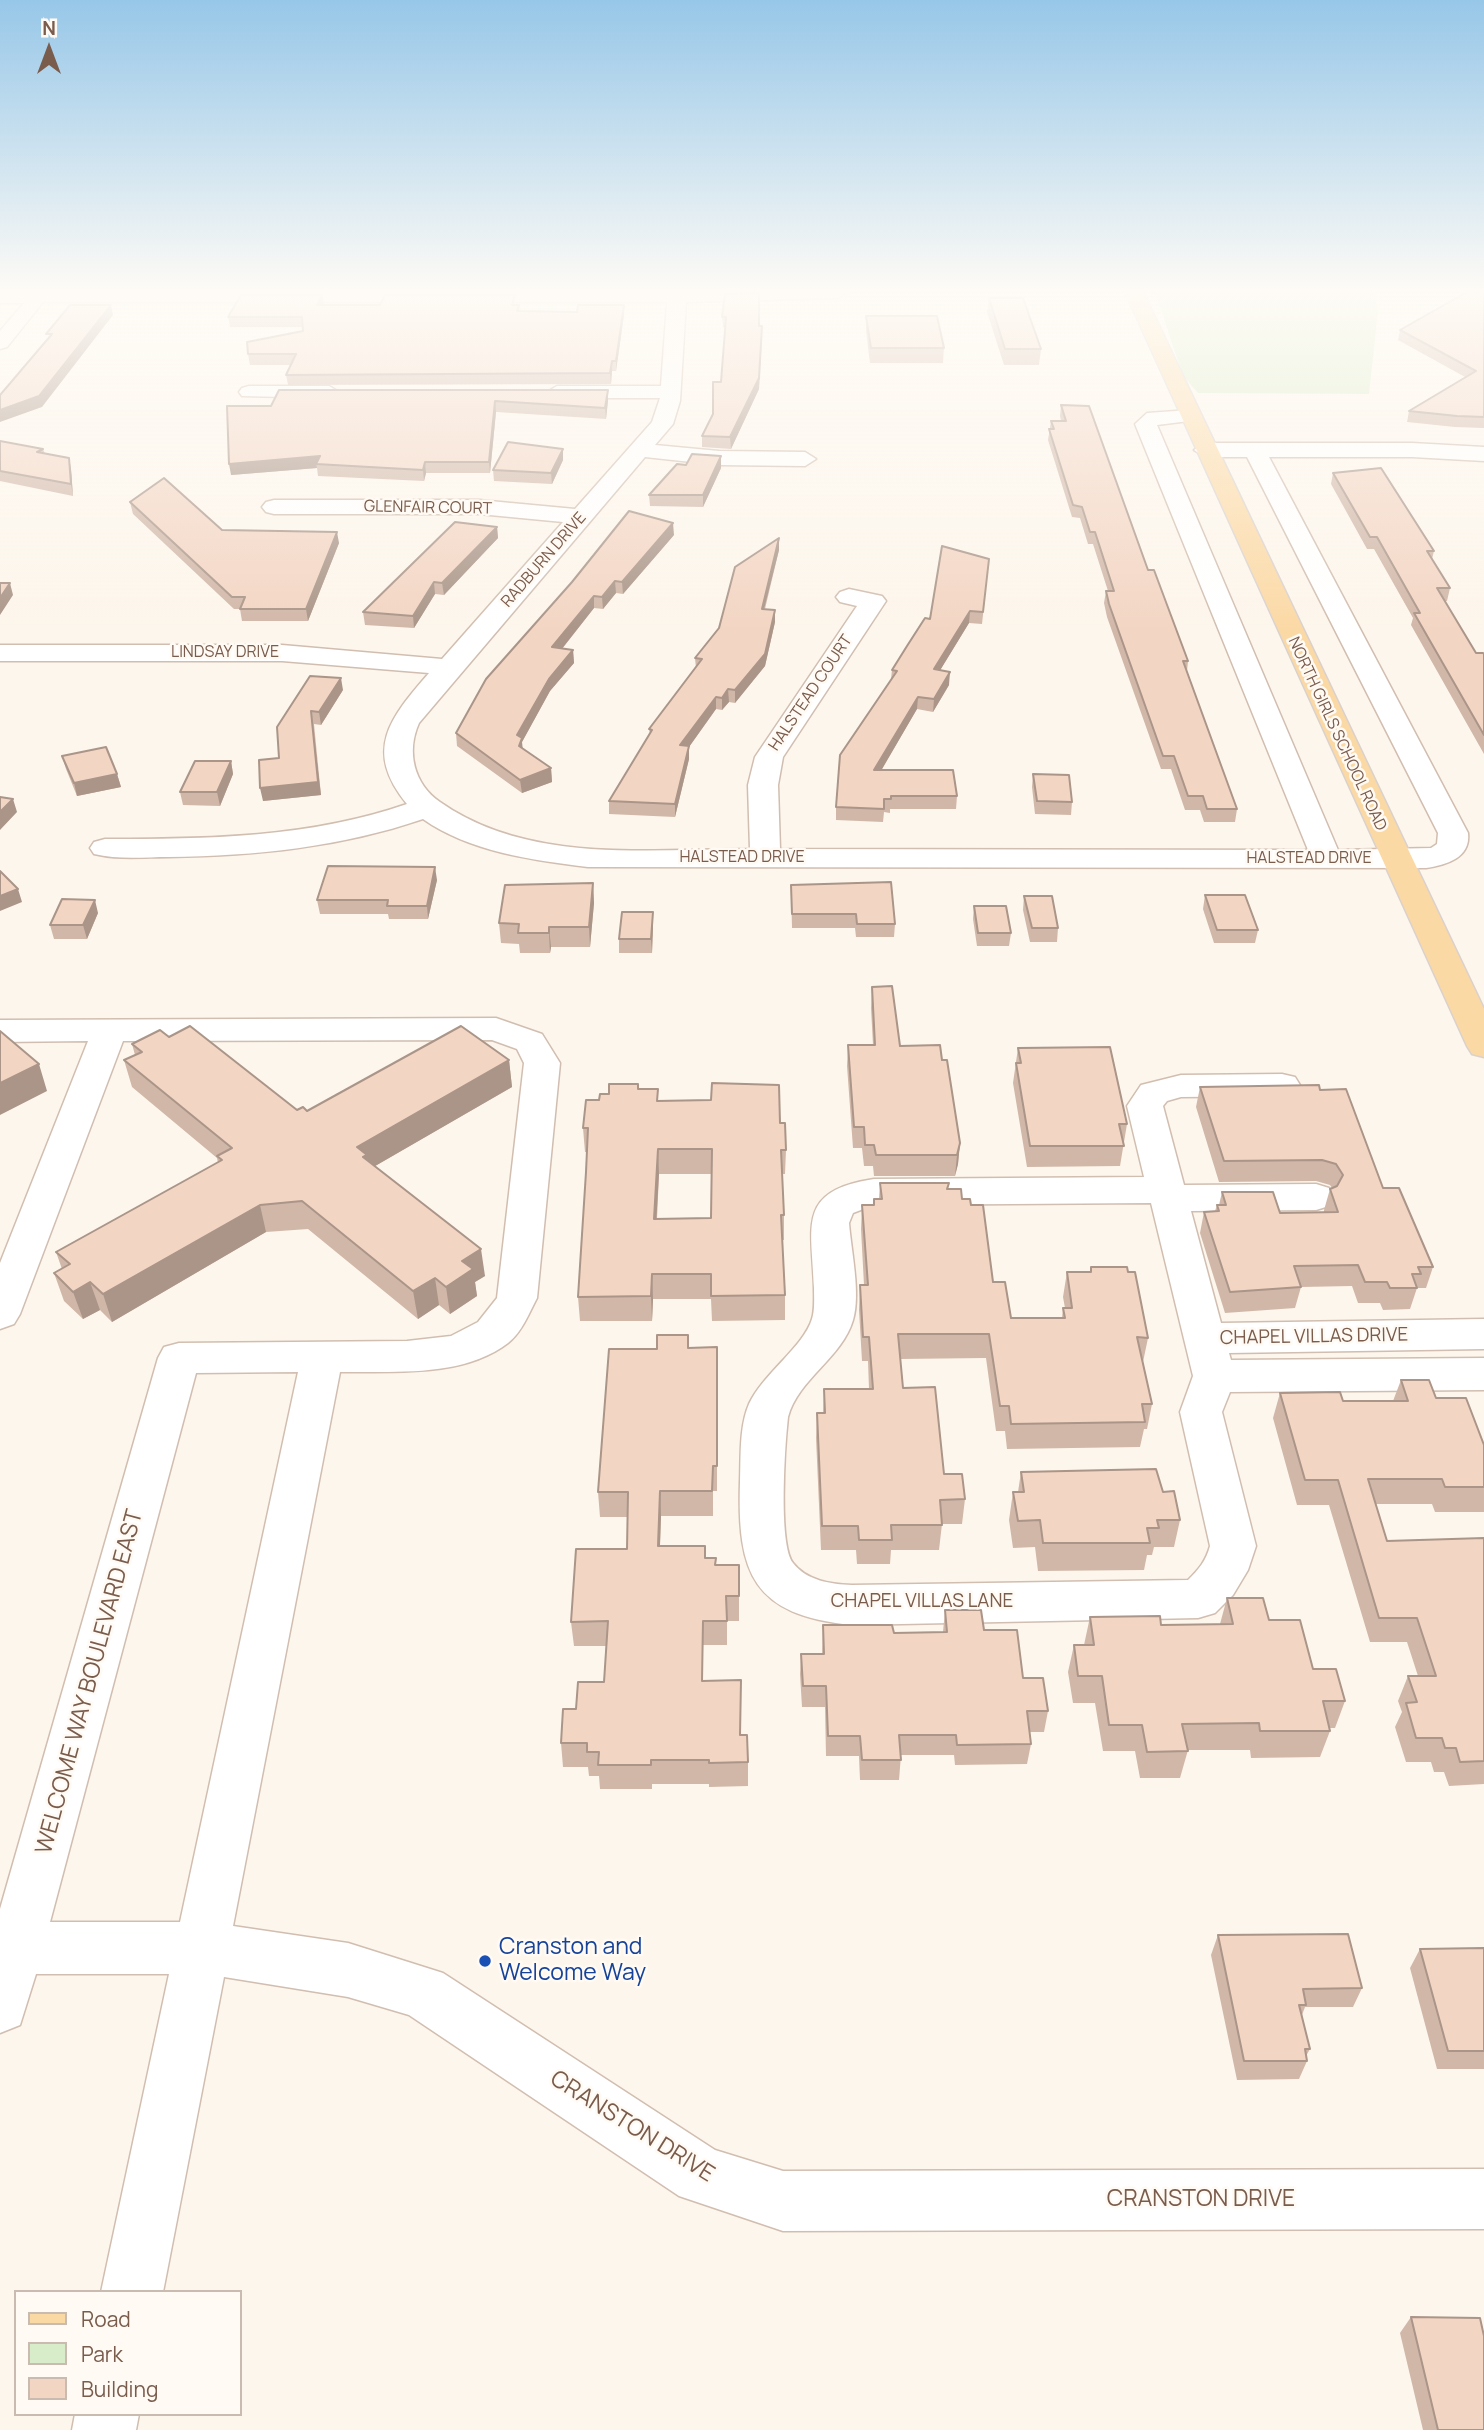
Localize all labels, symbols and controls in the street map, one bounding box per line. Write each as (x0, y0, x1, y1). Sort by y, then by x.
north arrow (14, 14, 84, 84)
text: N (42, 15, 56, 41)
street label: GLENFAIR COURT (364, 497, 492, 519)
street label: RADBURN DRIVE (498, 509, 590, 611)
street label: HALSTEAD COURT (765, 631, 857, 755)
street label: NORTH GIRLS SCHOOL ROAD (1284, 634, 1390, 834)
street label: LINDSAY DRIVE (171, 643, 279, 663)
street label: HALSTEAD DRIVE (679, 848, 805, 868)
street label: HALSTEAD DRIVE (1246, 849, 1372, 869)
street label: CHAPEL VILLAS DRIVE (1220, 1324, 1408, 1350)
street label: WELCOME WAY BOULEVARD EAST (31, 1507, 149, 1857)
street label: CHAPEL VILLAS LANE (831, 1591, 1013, 1613)
place label: Cranston and Welcome Way (499, 1934, 646, 1988)
marker: Cranston and Welcome Way (477, 1953, 493, 1969)
street label: CRANSTON DRIVE (545, 2065, 719, 2189)
street label: CRANSTON DRIVE (1107, 2186, 1295, 2214)
legend (14, 2290, 242, 2416)
text: Road (81, 2305, 131, 2333)
text: Park (81, 2340, 123, 2368)
text: Building (81, 2375, 158, 2403)

